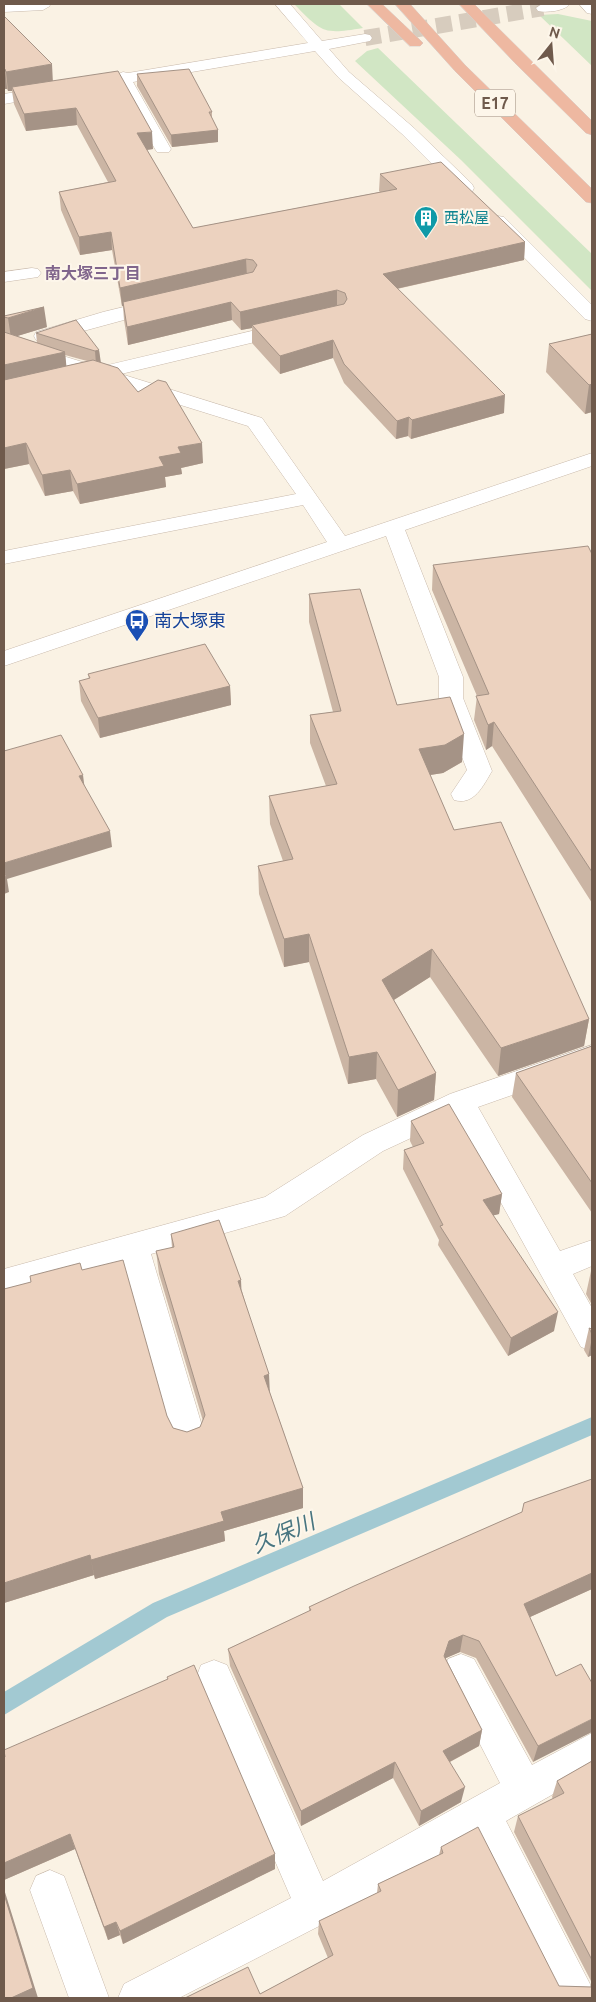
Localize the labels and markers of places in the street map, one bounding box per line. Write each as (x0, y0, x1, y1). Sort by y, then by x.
building icon: 西松屋 (413, 205, 439, 239)
place label: 西松屋 (444, 209, 489, 226)
bus stop icon: 南大塚東 (124, 608, 150, 642)
place label: 南大塚東 (154, 610, 226, 630)

